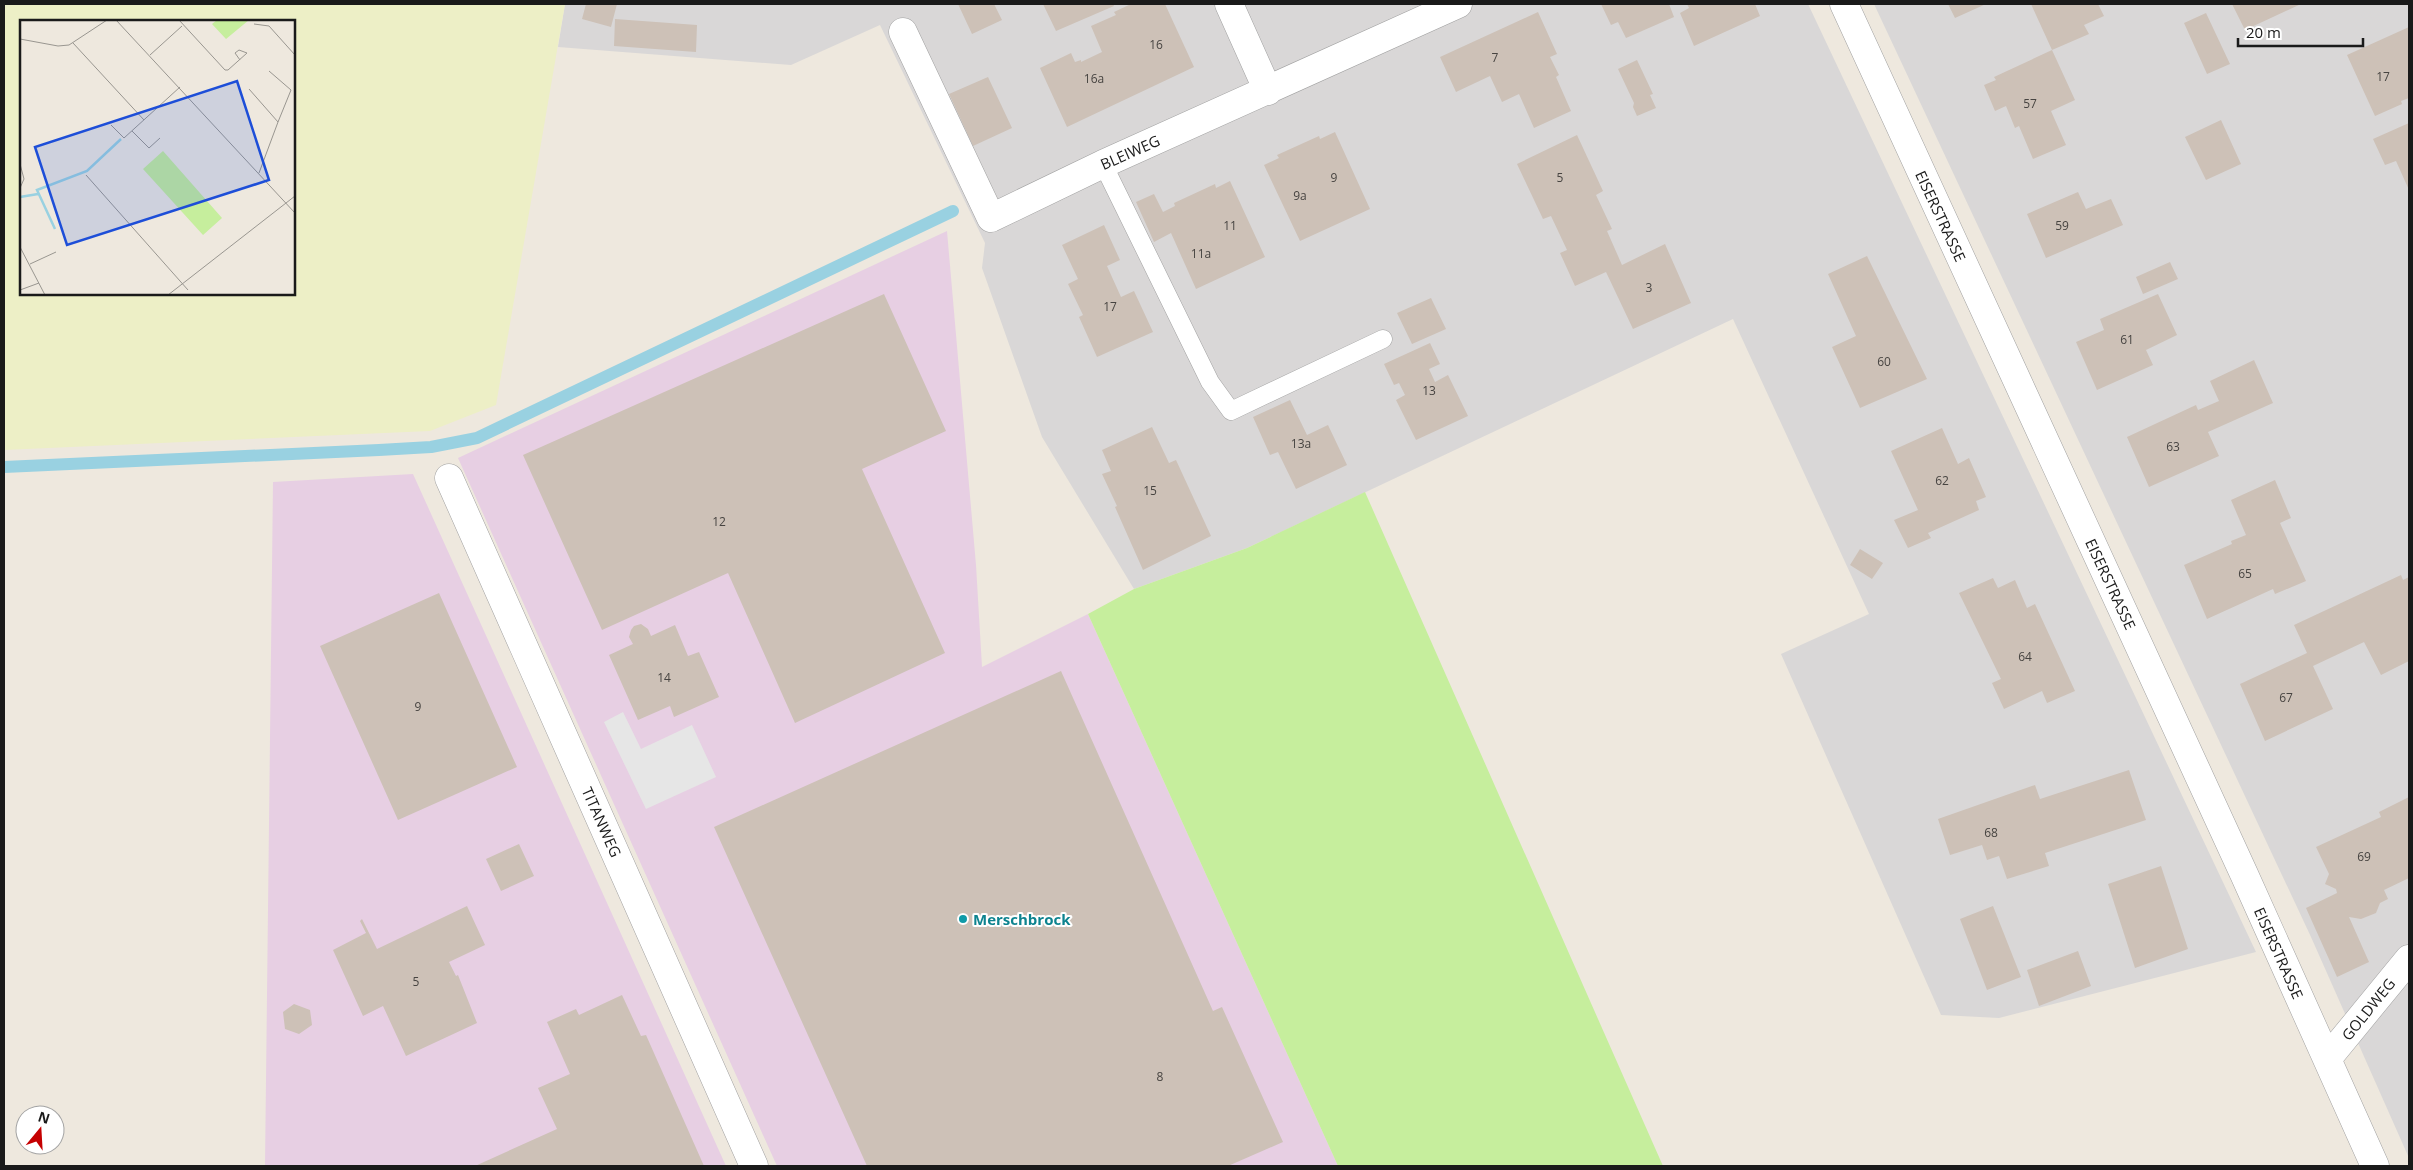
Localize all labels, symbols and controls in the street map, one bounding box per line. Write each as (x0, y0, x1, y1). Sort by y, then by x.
scale bar (2238, 15, 2363, 47)
inset map (20, 20, 295, 295)
text: 20 m (2246, 22, 2281, 42)
house number: 16 (1149, 36, 1163, 53)
house number: 7 (1492, 49, 1499, 66)
house number: 17 (2376, 68, 2390, 85)
house number: 16a (1084, 70, 1104, 87)
house number: 57 (2023, 95, 2037, 112)
street label: BLEIWEG (1097, 130, 1163, 174)
street label: EISERSTRASSE (1911, 167, 1971, 265)
house number: 9 (1331, 169, 1338, 186)
house number: 5 (1557, 169, 1564, 186)
house number: 9a (1293, 187, 1307, 204)
house number: 11 (1223, 217, 1237, 234)
house number: 59 (2055, 217, 2069, 234)
house number: 11a (1191, 245, 1211, 262)
house number: 3 (1646, 279, 1653, 296)
house number: 17 (1103, 298, 1117, 315)
house number: 61 (2120, 331, 2134, 348)
house number: 60 (1877, 353, 1891, 370)
house number: 13 (1422, 382, 1436, 399)
house number: 13a (1291, 435, 1311, 452)
house number: 63 (2166, 438, 2180, 455)
house number: 62 (1935, 472, 1949, 489)
house number: 15 (1143, 482, 1157, 499)
house number: 12 (712, 513, 726, 530)
street label: EISERSTRASSE (2081, 535, 2141, 633)
house number: 65 (2238, 565, 2252, 582)
house number: 64 (2018, 648, 2032, 665)
house number: 14 (657, 669, 671, 686)
house number: 67 (2279, 689, 2293, 706)
house number: 9 (415, 698, 422, 715)
street label: TITANWEG (578, 784, 626, 860)
house number: 68 (1984, 824, 1998, 841)
house number: 69 (2357, 848, 2371, 865)
street label: EISERSTRASSE (2250, 904, 2308, 1002)
place label: Merschbrock (973, 909, 1071, 929)
marker: Merschbrock (957, 913, 969, 925)
house number: 5 (413, 973, 420, 990)
street label: GOLDWEG (2337, 974, 2399, 1044)
house number: 8 (1157, 1068, 1164, 1085)
north arrow (15, 1105, 65, 1155)
text: N (36, 1106, 53, 1128)

